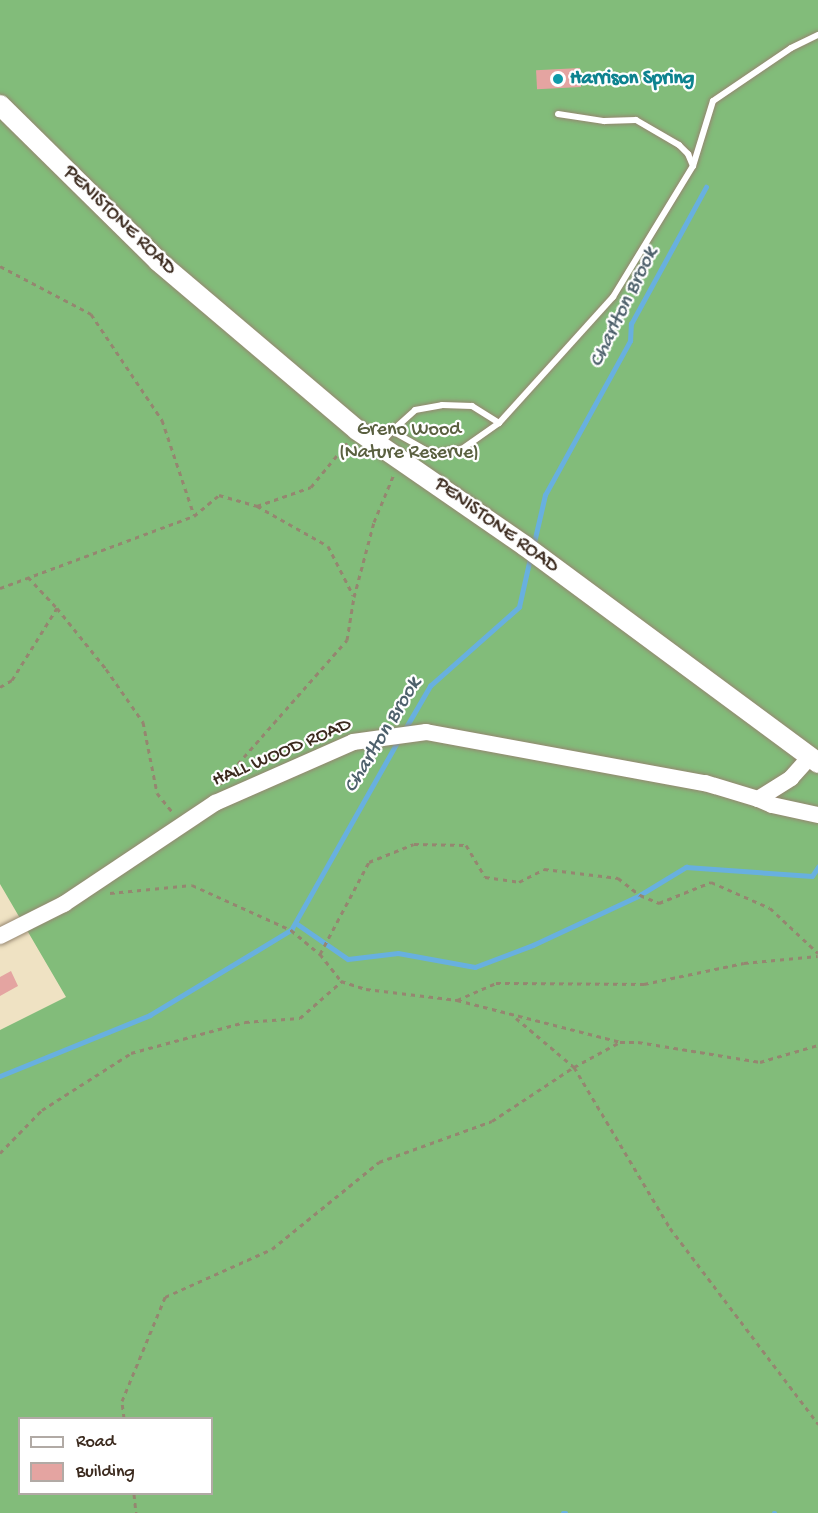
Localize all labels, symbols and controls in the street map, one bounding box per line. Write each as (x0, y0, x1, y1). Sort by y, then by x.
place label: Harrison Spring (570, 67, 694, 91)
marker: Harrison Spring (551, 72, 565, 86)
street label: PENISTONE ROAD (57, 161, 181, 281)
water label: Charlton Brook (585, 244, 665, 372)
park label: Greno Wood (Nature Reserve) (339, 418, 479, 465)
street label: PENISTONE ROAD (429, 473, 563, 579)
water label: Charlton Brook (340, 674, 428, 798)
street label: HALL WOOD ROAD (209, 713, 355, 793)
legend (18, 1417, 213, 1495)
text: Road (76, 1432, 115, 1453)
text: Building (76, 1462, 135, 1483)

